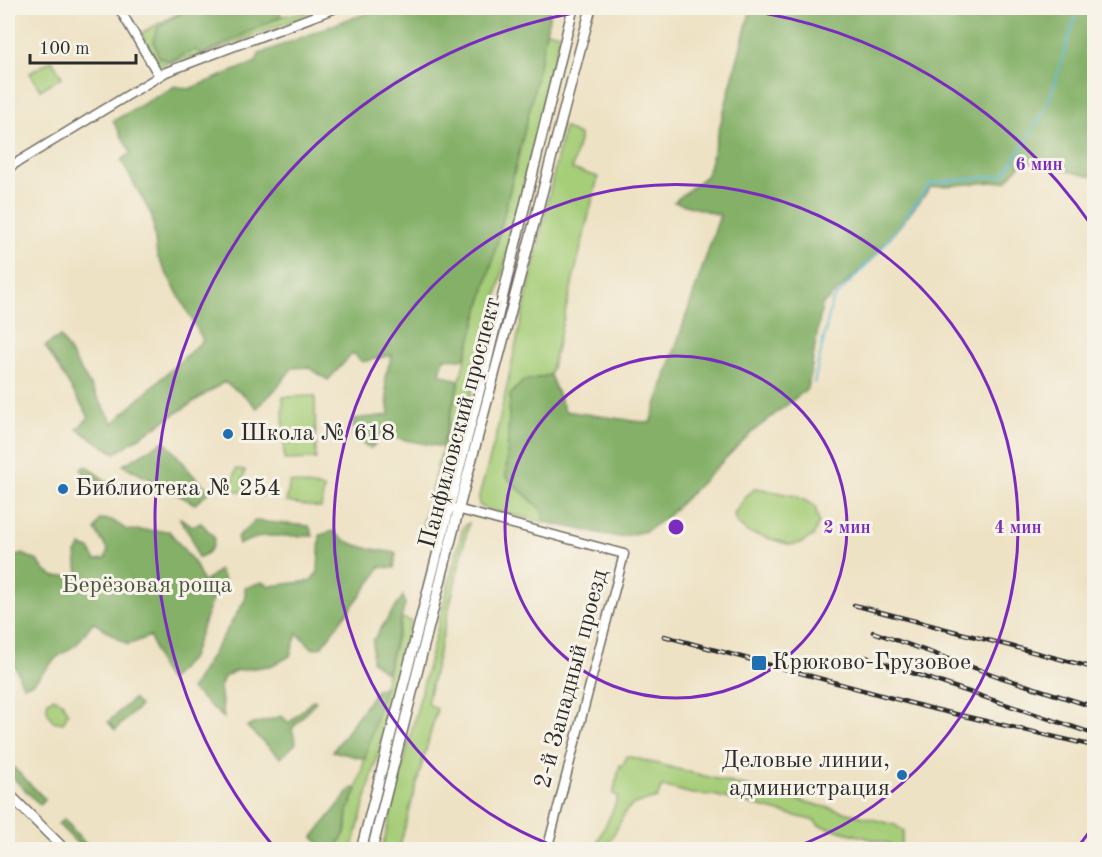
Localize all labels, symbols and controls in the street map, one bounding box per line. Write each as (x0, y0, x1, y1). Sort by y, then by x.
scale bar (30, 27, 136, 65)
text: 100 m (39, 40, 90, 58)
text: 6 мин (1015, 156, 1063, 174)
street label: Панфиловский проспект (416, 295, 506, 551)
place label: Школа № 618 (240, 422, 395, 446)
marker: Школа № 618 (221, 427, 235, 441)
place label: Библиотека № 254 (75, 477, 281, 501)
marker: Библиотека № 254 (56, 482, 70, 496)
centre of rings (666, 517, 686, 537)
text: 2 мин (823, 519, 871, 537)
text: 4 мин (994, 519, 1042, 537)
street label: 2-й Западный проезд (531, 567, 613, 791)
park label: Берёзовая роща (62, 574, 233, 598)
place label: Крюково-Грузовое (772, 651, 971, 675)
marker: Крюково-Грузовое (750, 654, 768, 672)
place label: Деловые линии, администрация (721, 749, 890, 801)
marker: Деловые линии, администрация (895, 768, 909, 782)

